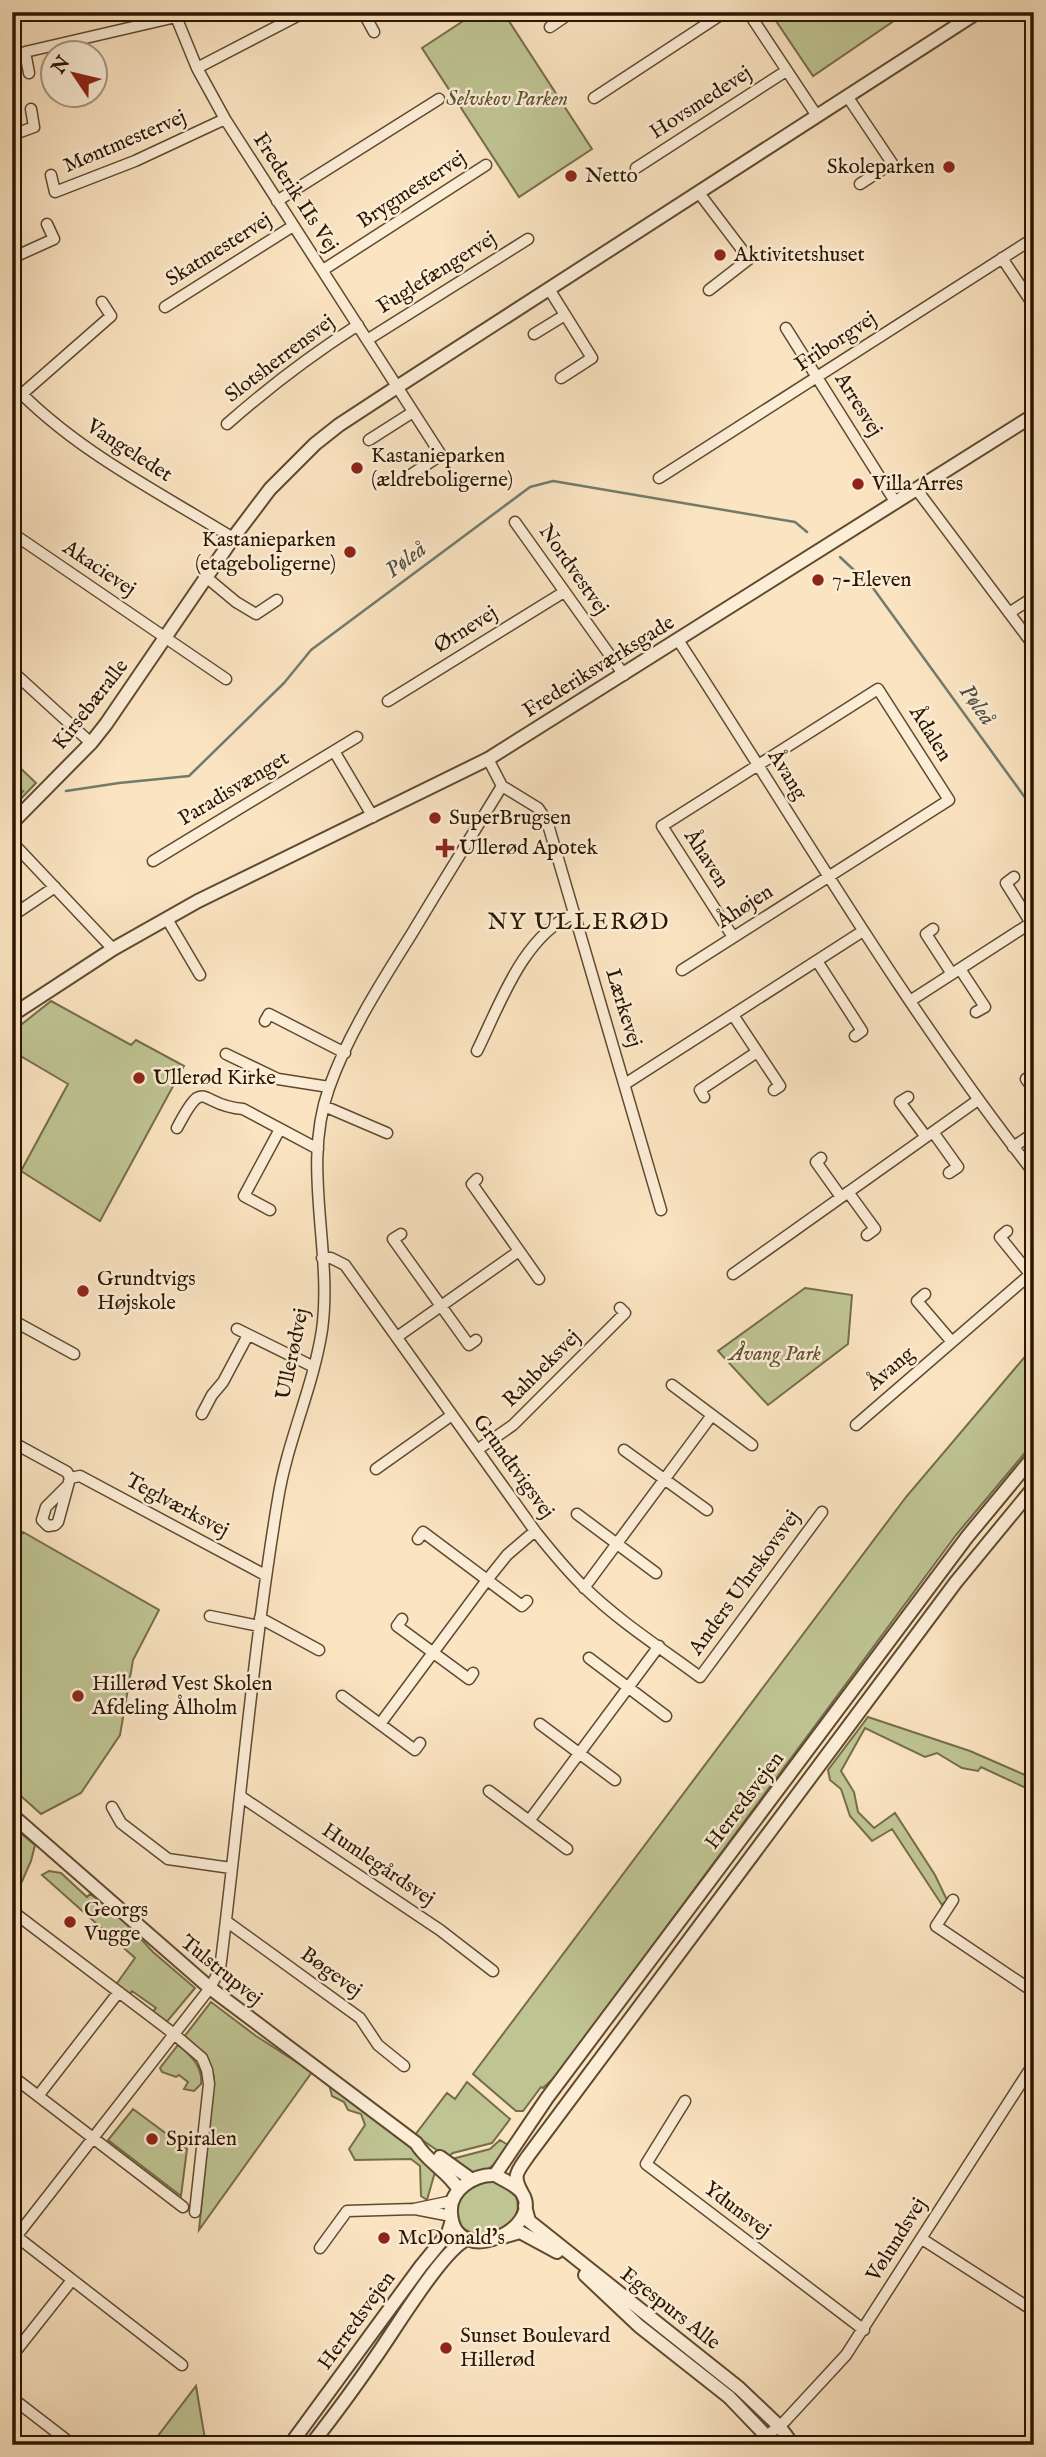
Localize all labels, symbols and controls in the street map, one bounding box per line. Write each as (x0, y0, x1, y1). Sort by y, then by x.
north arrow (38, 38, 108, 108)
text: N (47, 51, 77, 80)
street label: Hovsmedevej (645, 60, 757, 146)
park label: Selvskov Parken (446, 86, 568, 113)
street label: Møntmestervej (60, 104, 190, 180)
street label: Frederik IIs Vej (246, 128, 344, 258)
street label: Brygmestervej (352, 145, 472, 235)
place label: Skoleparken (827, 154, 935, 181)
marker: Skoleparken (941, 159, 957, 175)
place label: Netto (585, 163, 638, 190)
marker: Netto (563, 168, 579, 184)
street label: Skatmestervej (161, 207, 277, 293)
street label: Fuglefængervej (372, 226, 502, 320)
place label: Aktivitetshuset (733, 242, 865, 269)
marker: Aktivitetshuset (712, 247, 728, 263)
street label: Friborgvej (790, 306, 882, 378)
street label: Slotsherrensvej (220, 309, 340, 409)
street label: Arresvej (827, 367, 888, 442)
street label: Vangeledet (80, 413, 177, 489)
place label: Kastanieparken (ældreboligerne) (371, 443, 513, 494)
marker: Kastanieparken (ældreboligerne) (349, 460, 365, 476)
place label: Villa Arres (871, 471, 963, 498)
marker: Villa Arres (850, 476, 866, 492)
street label: Nordvestvej (532, 519, 614, 621)
place label: Kastanieparken (etageboligerne) (195, 527, 336, 578)
street label: Akacievej (56, 534, 141, 603)
water label: Pøleå (379, 535, 433, 585)
marker: Kastanieparken (etageboligerne) (342, 544, 358, 560)
place label: 7-Eleven (832, 567, 911, 594)
marker: 7-Eleven (810, 572, 826, 588)
street label: Ørnevej (429, 600, 503, 660)
street label: Frederiksværksgade (518, 609, 680, 725)
street label: Kirsebæralle (47, 654, 135, 756)
water label: Pøleå (952, 678, 1002, 732)
street label: Ådalen (902, 700, 958, 767)
street label: Åvang (761, 743, 814, 806)
street label: Paradisvænget (174, 745, 294, 833)
place label: SuperBrugsen (449, 805, 571, 832)
marker: SuperBrugsen (427, 810, 443, 826)
street label: Åhaven (677, 823, 736, 893)
place label: Ullerød Apotek (459, 835, 599, 862)
marker: Ullerød Apotek (437, 840, 453, 856)
street label: Åhøjen (710, 878, 778, 936)
district label: NY ULLERØD (488, 908, 670, 937)
street label: Lærkevej (598, 965, 648, 1051)
place label: Ullerød Kirke (153, 1065, 276, 1092)
marker: Ullerød Kirke (131, 1070, 147, 1086)
place label: Grundtvigs Højskole (97, 1266, 196, 1317)
marker: Grundtvigs Højskole (75, 1283, 91, 1299)
street label: Ullerødvej (270, 1306, 316, 1402)
street label: Rahbeksvej (497, 1324, 587, 1414)
park label: Åvang Park (727, 1340, 822, 1368)
street label: Åvang (860, 1340, 921, 1398)
street label: Grundtvigsvej (466, 1410, 560, 1524)
street label: Teglværksvej (121, 1468, 233, 1544)
street label: Anders Uhrskovsvej (683, 1505, 807, 1662)
place label: Hillerød Vest Skolen Afdeling Ålholm (91, 1671, 273, 1722)
marker: Hillerød Vest Skolen Afdeling Ålholm (70, 1688, 86, 1704)
street label: Herredsvejen (699, 1747, 791, 1855)
street label: Humlegårdsvej (316, 1817, 440, 1913)
place label: Georgs Vugge (83, 1897, 148, 1948)
marker: Georgs Vugge (62, 1914, 78, 1930)
street label: Tulstrupvej (174, 1930, 268, 2012)
street label: Bøgevej (295, 1941, 367, 2005)
place label: Spiralen (166, 2126, 237, 2153)
marker: Spiralen (144, 2131, 160, 2147)
street label: Ydunsvej (698, 2176, 776, 2244)
street label: Vølundsvej (860, 2193, 933, 2288)
place label: McDonald's (398, 2225, 505, 2252)
marker: McDonald's (376, 2230, 392, 2246)
street label: Egespurs Alle (614, 2261, 726, 2357)
street label: Herredsvejen (312, 2266, 402, 2376)
place label: Sunset Boulevard Hillerød (460, 2323, 611, 2374)
marker: Sunset Boulevard Hillerød (438, 2340, 454, 2356)

